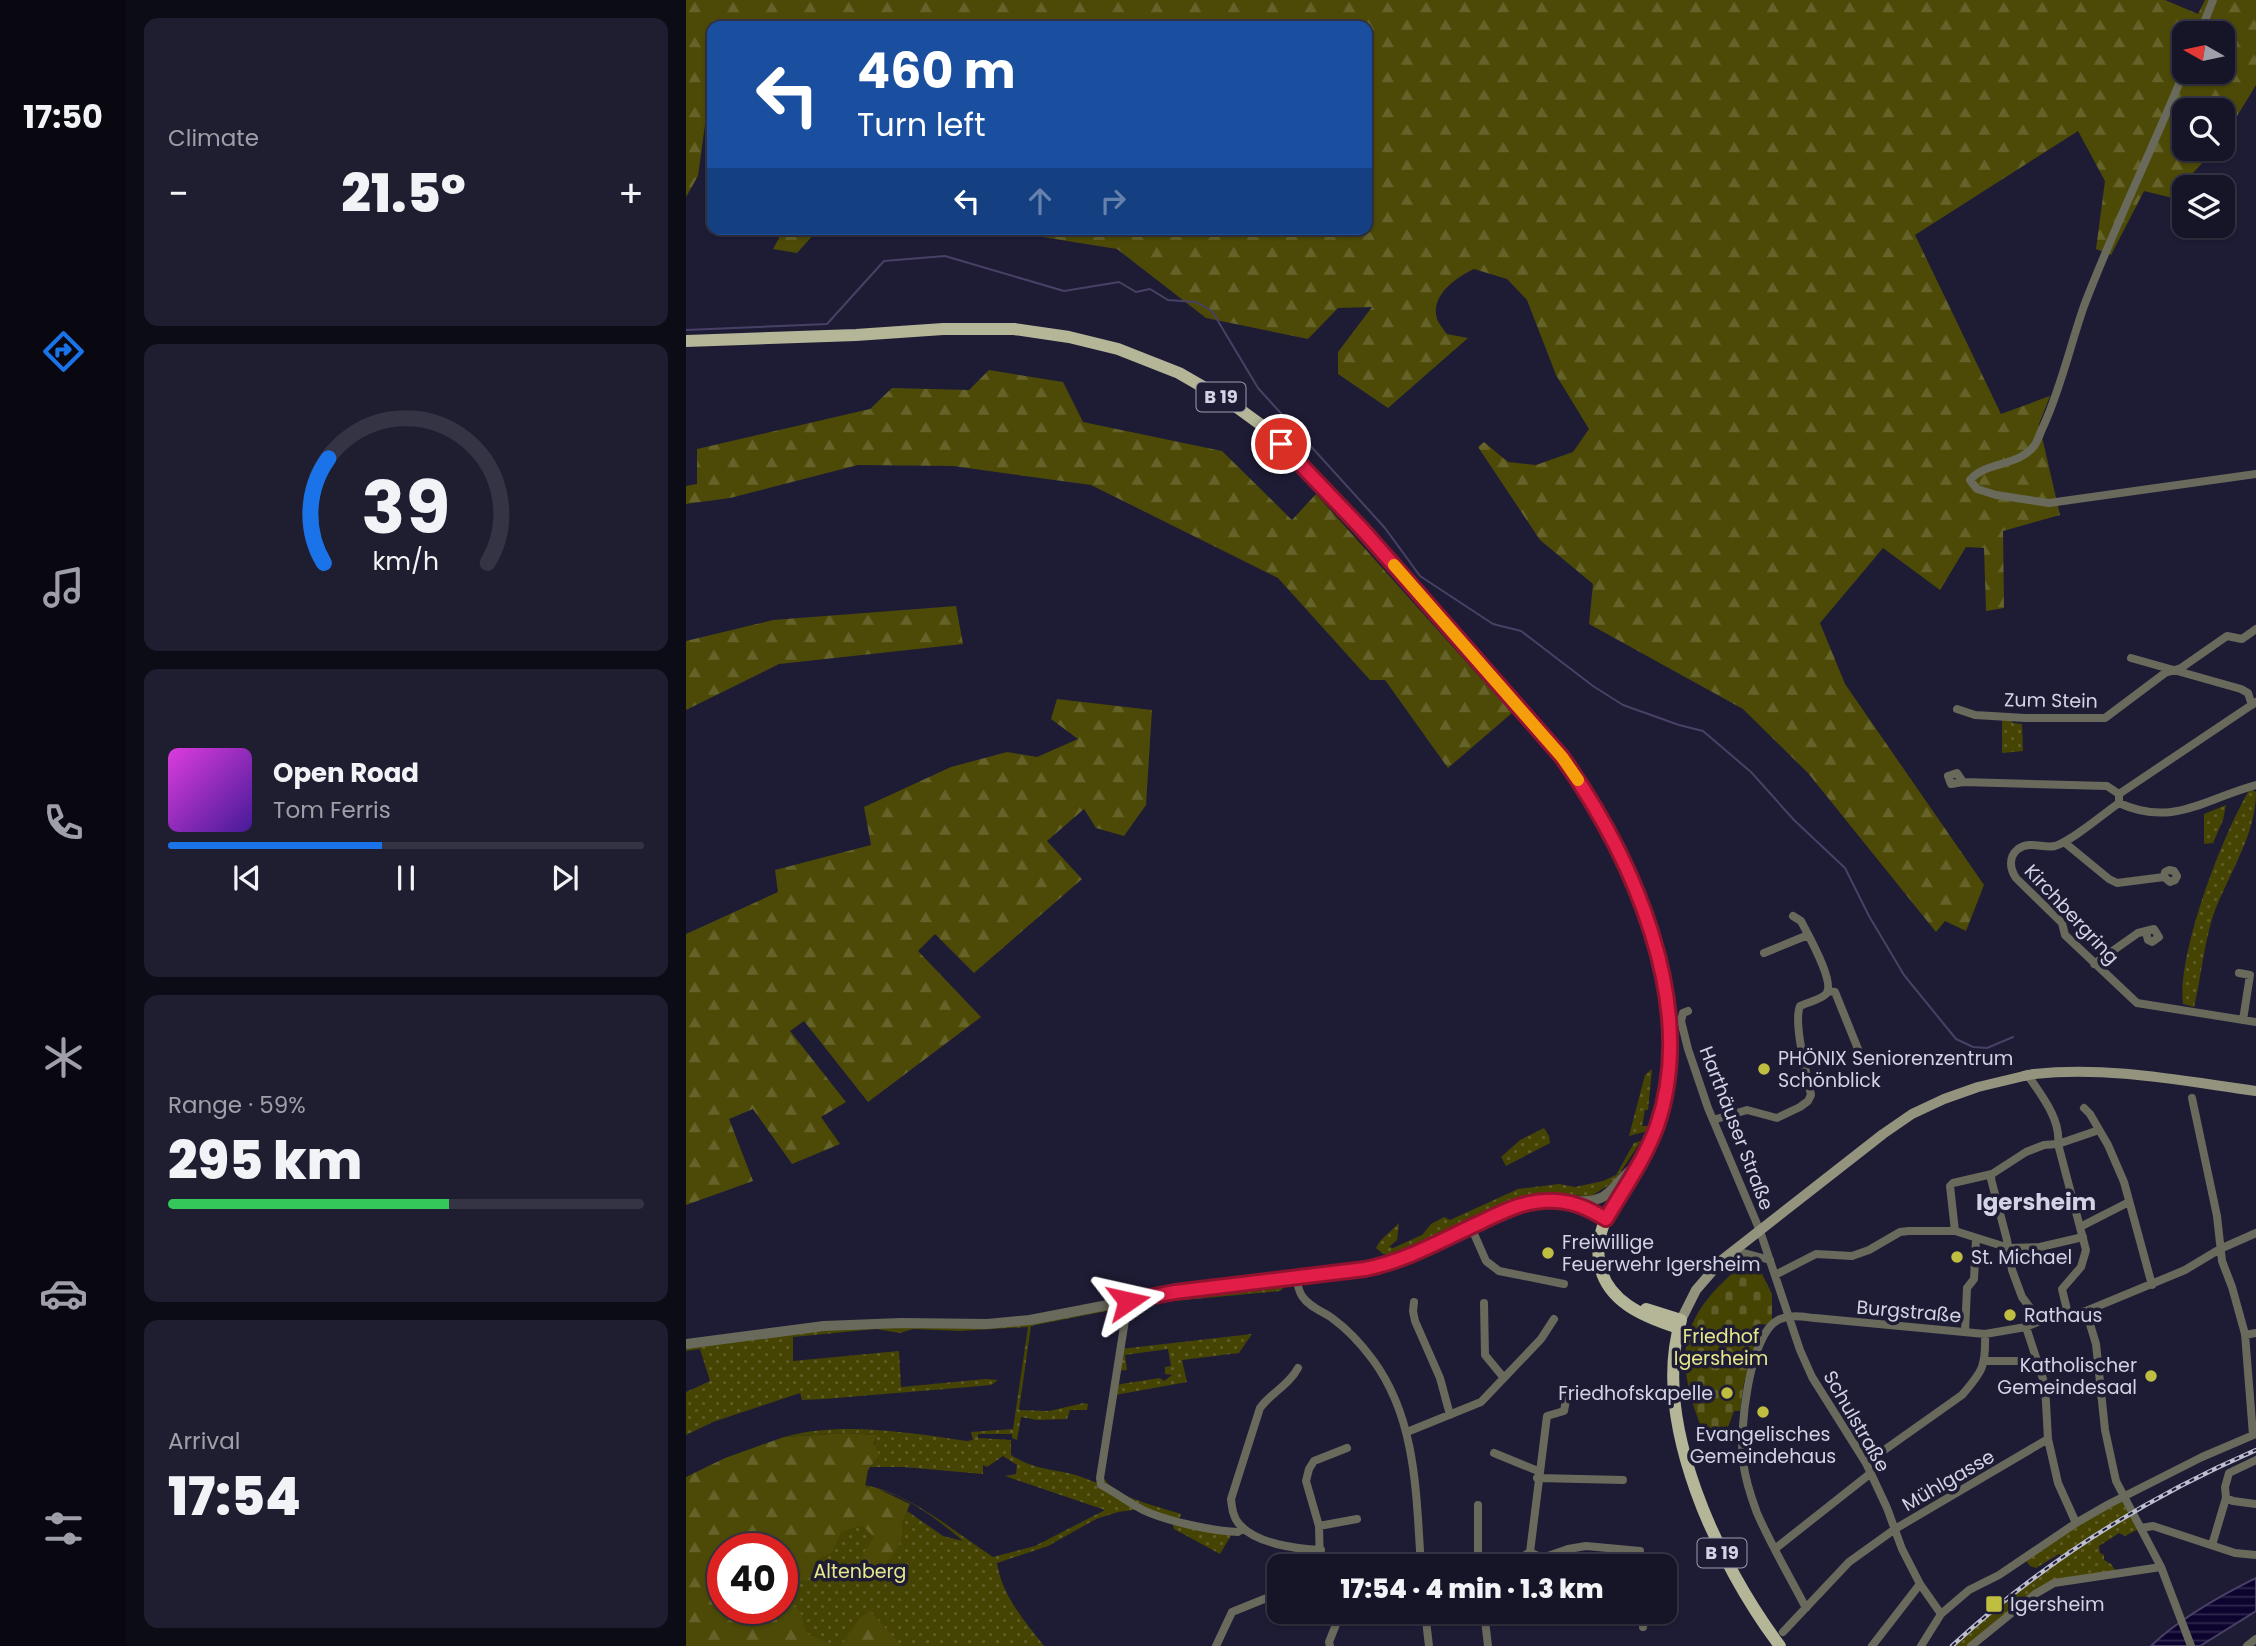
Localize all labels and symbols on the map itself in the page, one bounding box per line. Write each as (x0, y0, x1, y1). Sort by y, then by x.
north arrow (2172, 21, 2235, 84)
road number: B 19 (1196, 382, 1246, 412)
pin (1251, 414, 1311, 474)
street label: Zum Stein (2004, 686, 2098, 715)
street label: Kirchbergring (2018, 858, 2125, 970)
street label: Harthäuser Straße (1693, 1042, 1780, 1214)
place label: PHÖNIX Seniorenzentrum Schönblick (1778, 1045, 2013, 1094)
marker: PHÖNIX Seniorenzentrum Schönblick (1756, 1061, 1772, 1077)
district label: Igersheim (1976, 1186, 2096, 1218)
place label: Freiwillige Feuerwehr Igersheim (1562, 1229, 1761, 1278)
place label: St. Michael (1971, 1244, 2072, 1271)
marker: Freiwillige Feuerwehr Igersheim (1540, 1245, 1556, 1261)
marker: St. Michael (1949, 1249, 1965, 1265)
position arrow (1091, 1264, 1165, 1338)
street label: Burgstraße (1855, 1293, 1963, 1330)
place label: Rathaus (2024, 1302, 2102, 1329)
marker: Rathaus (2002, 1307, 2018, 1323)
park label: Friedhof Igersheim (1674, 1323, 1768, 1372)
place label: Katholischer Gemeindesaal (1997, 1352, 2137, 1401)
street label: Schulstraße (1817, 1365, 1897, 1477)
marker: Katholischer Gemeindesaal (2143, 1368, 2159, 1384)
place label: Friedhofskapelle (1558, 1380, 1713, 1407)
marker: Friedhofskapelle (1719, 1385, 1735, 1401)
marker: Evangelisches Gemeindehaus (1755, 1404, 1771, 1420)
place label: Evangelisches Gemeindehaus (1690, 1421, 1836, 1470)
street label: Mühlgasse (1897, 1443, 1999, 1518)
speed limit sign: 40 (707, 1533, 798, 1624)
road number: B 19 (1698, 1538, 1746, 1568)
park label: Altenberg (814, 1558, 906, 1585)
place label: Igersheim (2010, 1591, 2105, 1618)
marker: Igersheim (1984, 1594, 2004, 1614)

